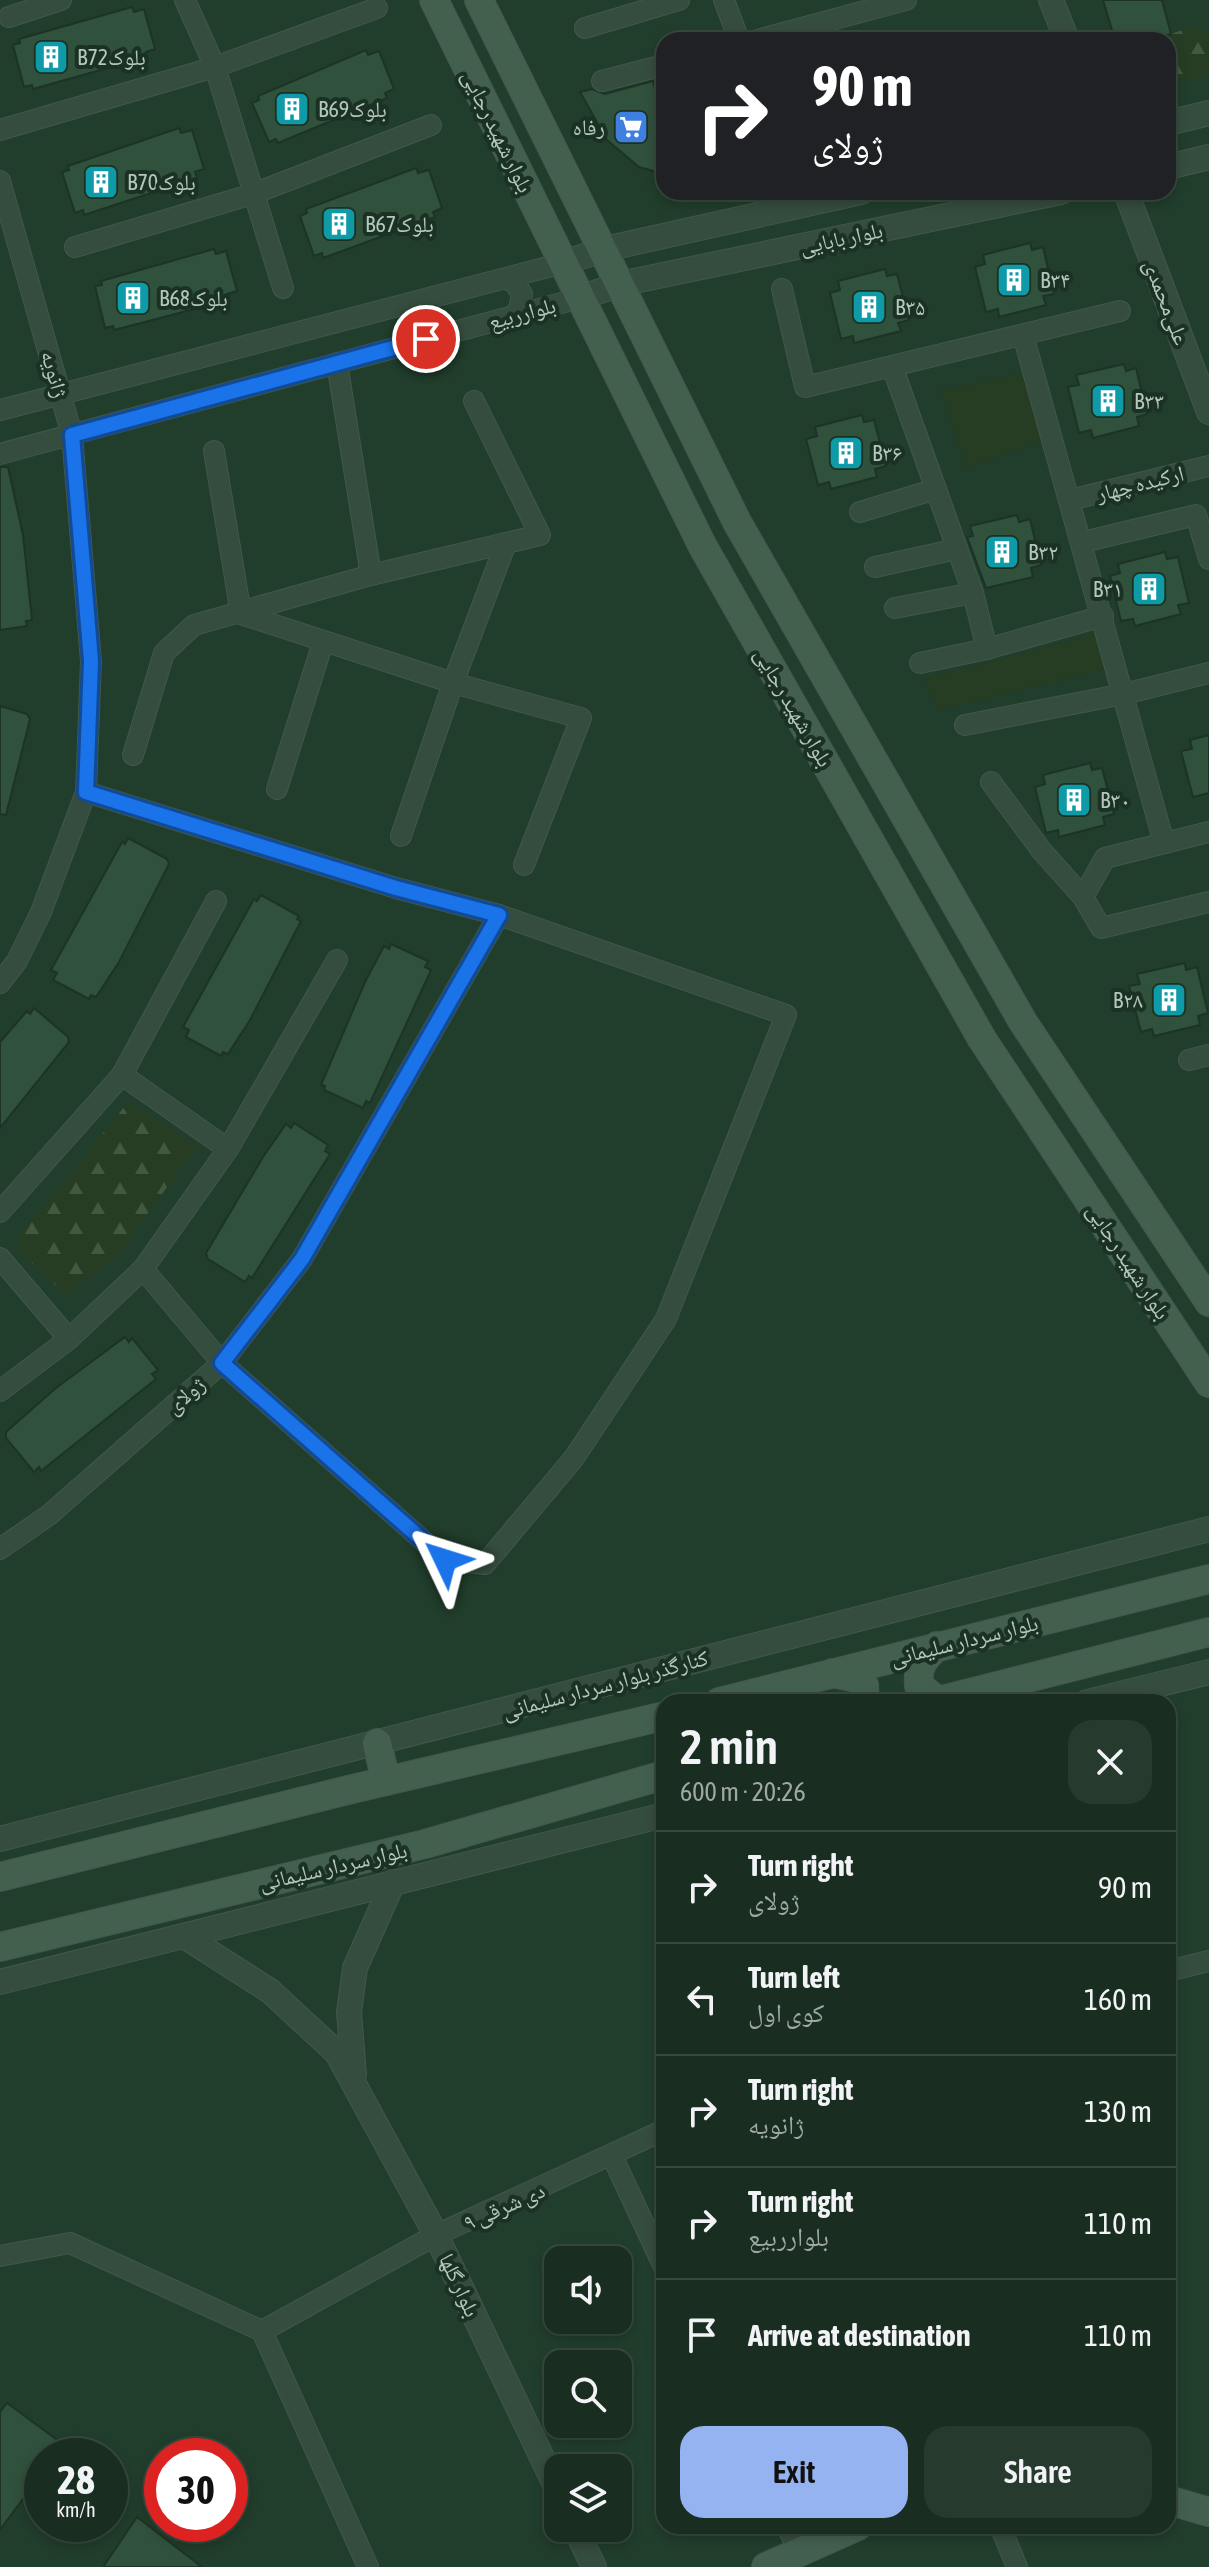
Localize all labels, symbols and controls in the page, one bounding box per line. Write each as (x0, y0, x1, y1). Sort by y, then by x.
building icon: B72بلوک (32, 38, 70, 76)
place label: B72بلوک (77, 44, 146, 70)
text: 90 m (812, 54, 913, 118)
icon: right (680, 64, 784, 168)
street label: بلوار شهید رجایی (456, 65, 539, 197)
building icon: B69بلوک (273, 90, 311, 128)
place label: B69بلوک (318, 96, 387, 122)
supermarket icon: رفاه (612, 108, 650, 146)
place label: رفاه (573, 114, 605, 140)
text: ژولای (812, 124, 884, 166)
building icon: B70بلوک (82, 163, 120, 201)
place label: B70بلوک (127, 169, 196, 195)
building icon: B67بلوک (320, 205, 358, 243)
place label: B67بلوک (365, 211, 434, 237)
street label: بلوار بابایی (797, 217, 885, 260)
street label: علی‌محمدی (1138, 256, 1195, 349)
building icon: B۳۴ (995, 261, 1033, 299)
place label: B۳۴ (1040, 267, 1070, 293)
building icon: B68بلوک (114, 279, 152, 317)
place label: B68بلوک (159, 285, 228, 311)
building icon: B۳۵ (850, 288, 888, 326)
street label: بلوارربیع (486, 292, 559, 335)
place label: B۳۵ (895, 294, 925, 320)
pin (392, 305, 460, 373)
icon: arrive (404, 317, 448, 361)
street label: ژانویه (36, 348, 74, 400)
building icon: B۳۳ (1089, 382, 1127, 420)
place label: B۳۳ (1134, 388, 1164, 414)
building icon: B۳۶ (827, 434, 865, 472)
place label: B۳۶ (872, 440, 902, 466)
street label: ارکیده چهار (1092, 460, 1187, 507)
building icon: B۳۲ (983, 533, 1021, 571)
place label: B۳۲ (1028, 539, 1058, 565)
building icon: B۳۱ (1130, 570, 1168, 608)
place label: B۳۱ (1093, 576, 1123, 602)
street label: بلوار شهید رجایی (749, 643, 839, 772)
building icon: B۳۰ (1055, 781, 1093, 819)
place label: B۳۰ (1100, 787, 1130, 813)
building icon: B۲۸ (1150, 981, 1188, 1019)
place label: B۲۸ (1113, 987, 1143, 1013)
street label: بلوار شهید رجایی (1081, 1198, 1176, 1325)
street label: ژولای (160, 1371, 211, 1420)
position arrow (403, 1518, 487, 1602)
street label: بلوار سردار سلیمانی (887, 1609, 1041, 1672)
street label: کنارگذر بلوار سردار سلیمانی (499, 1644, 711, 1725)
text: 2 min (680, 1719, 778, 1774)
button: close (1068, 1720, 1152, 1804)
text: 600 m · 20:26 (680, 1777, 806, 1807)
street label: بلوار سردار سلیمانی (256, 1836, 410, 1897)
text: Turn right (748, 1848, 854, 1882)
icon: right (680, 1865, 724, 1909)
text: 90 m (1098, 1870, 1152, 1904)
text: ژولای (748, 1886, 800, 1916)
text: Turn left (748, 1960, 840, 1994)
icon: left (680, 1977, 724, 2021)
text: 160 m (1084, 1982, 1152, 2016)
text: کوی اول (748, 1998, 824, 2028)
text: Turn right (748, 2072, 854, 2106)
icon: right (680, 2089, 724, 2133)
text: 130 m (1084, 2094, 1152, 2128)
text: ژانویه (748, 2110, 804, 2140)
street label: ۹ دی شرقی (459, 2177, 549, 2236)
text: Turn right (748, 2184, 854, 2218)
icon: right (680, 2201, 724, 2245)
text: 110 m (1084, 2206, 1152, 2240)
text: بلوارربیع (748, 2222, 829, 2252)
map controls (544, 2246, 632, 2542)
button: sound (544, 2246, 632, 2334)
street label: بلوار گلها (434, 2249, 486, 2321)
icon: arrive (680, 2313, 724, 2357)
text: Arrive at destination (748, 2318, 970, 2352)
text: 110 m (1084, 2318, 1152, 2352)
button: search (544, 2350, 632, 2438)
button: Exit (680, 2426, 908, 2518)
button: Share (924, 2426, 1152, 2518)
speed limit sign: 30 (144, 2438, 248, 2542)
button: layers (544, 2454, 632, 2542)
text: 28 (57, 2457, 95, 2502)
text: km/h (56, 2498, 96, 2521)

